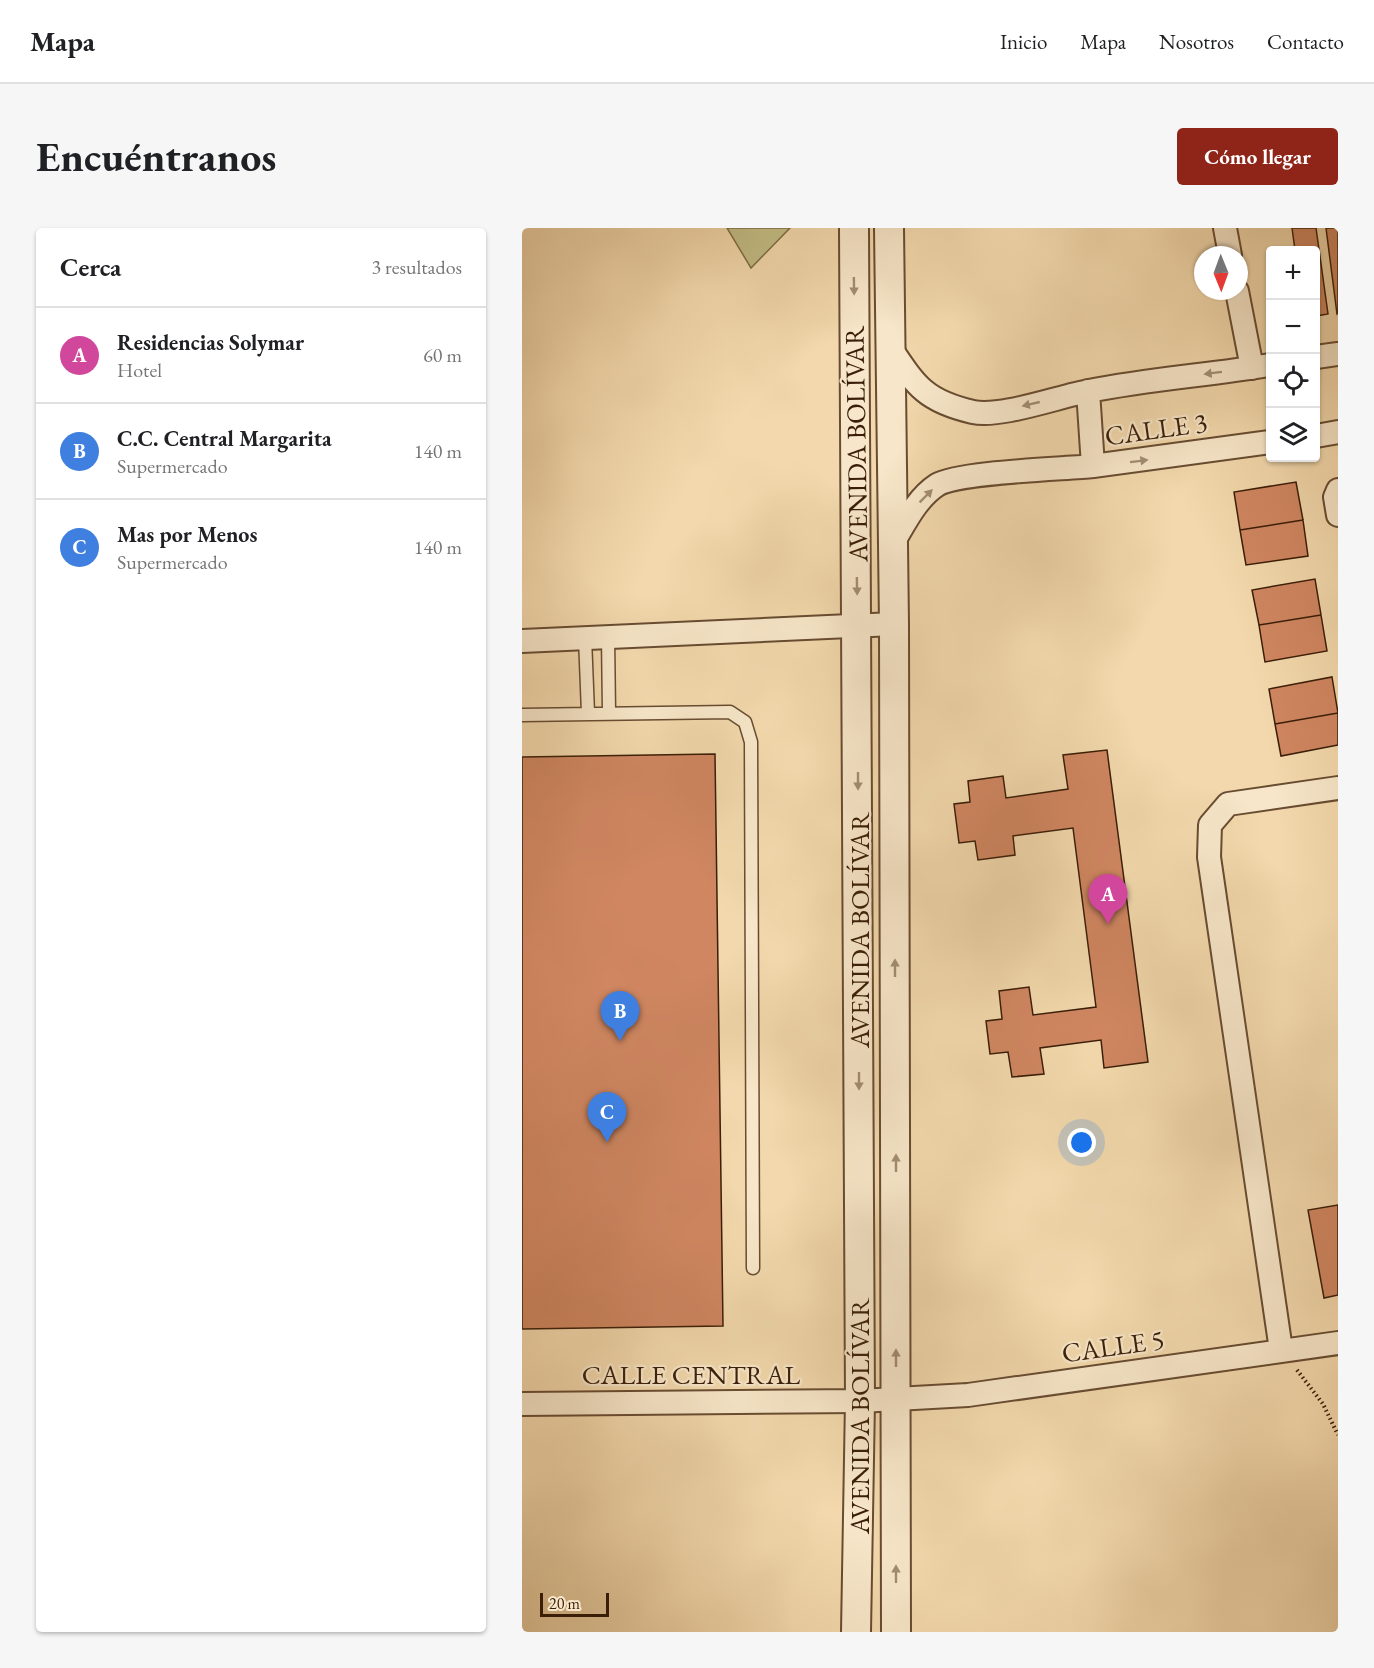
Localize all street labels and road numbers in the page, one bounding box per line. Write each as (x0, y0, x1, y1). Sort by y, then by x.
street label: AVENIDA BOLÍVAR (836, 325, 876, 564)
street label: CALLE 3 (1103, 405, 1209, 453)
street label: AVENIDA BOLÍVAR (842, 811, 877, 1049)
street label: AVENIDA BOLÍVAR (842, 1297, 877, 1535)
street label: CALLE 5 (1060, 1322, 1166, 1370)
street label: CALLE CENTRAL (582, 1357, 801, 1392)

